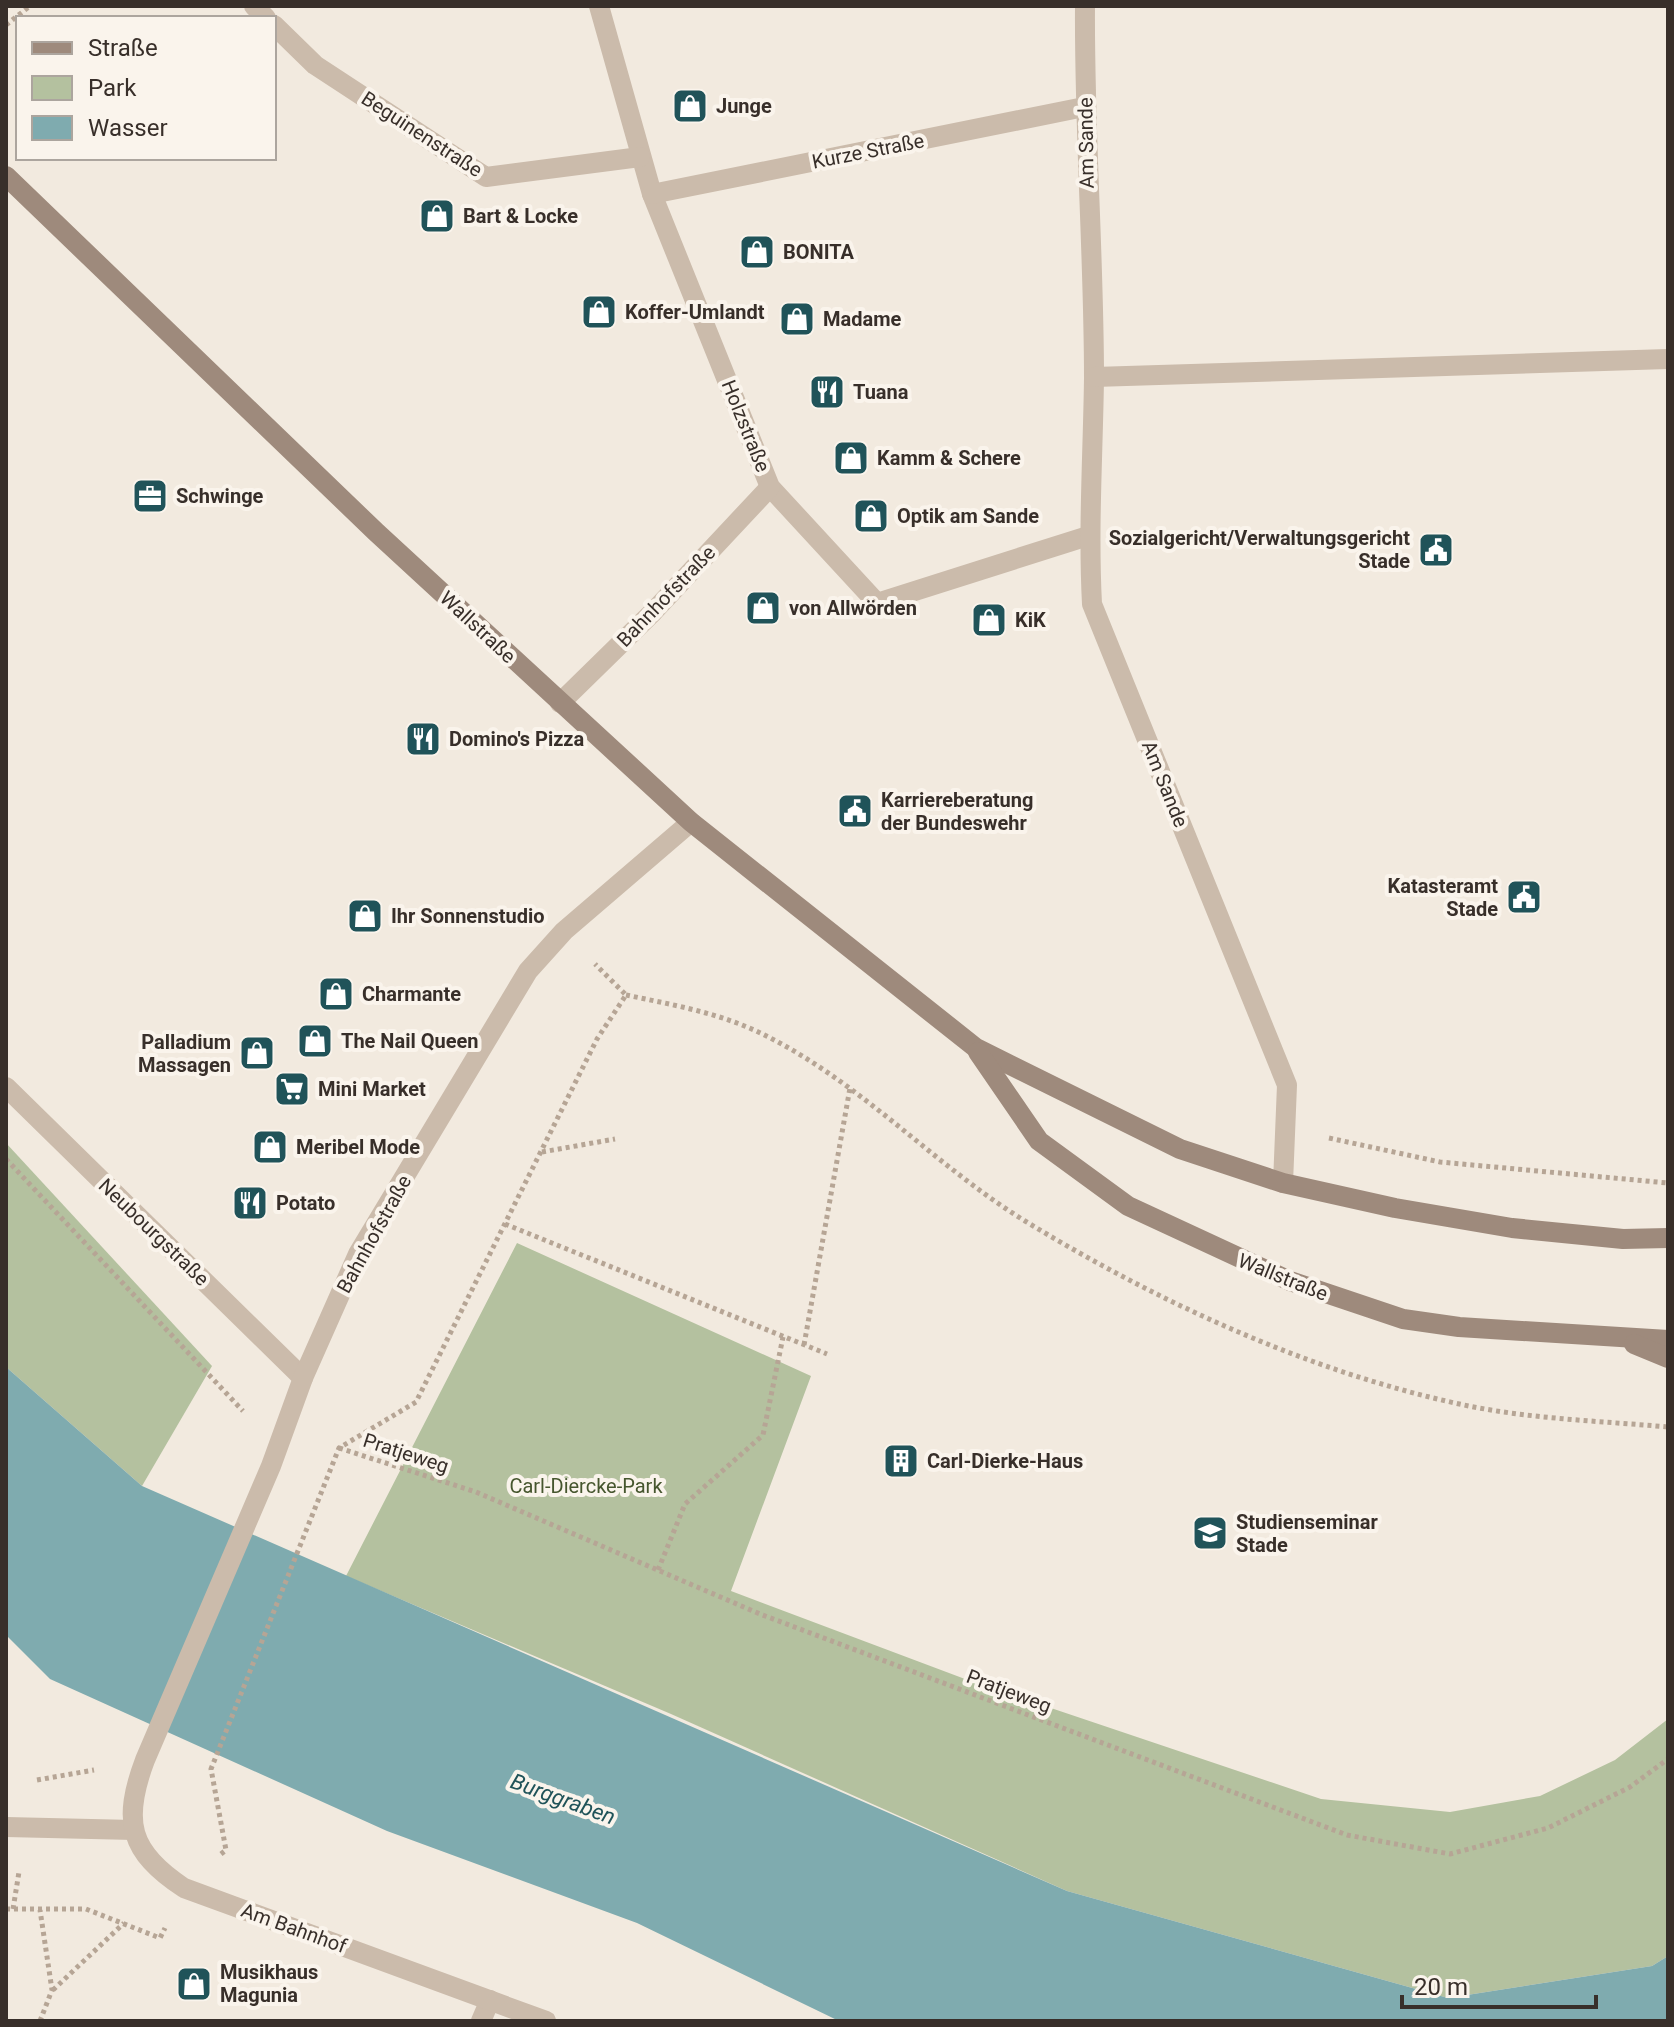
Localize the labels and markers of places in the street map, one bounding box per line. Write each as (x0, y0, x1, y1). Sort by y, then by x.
shop icon: Junge (671, 87, 709, 125)
place label: Junge (716, 94, 772, 118)
shop icon: Bart & Locke (418, 197, 456, 235)
place label: Bart & Locke (463, 204, 578, 228)
shop icon: BONITA (738, 233, 776, 271)
place label: BONITA (783, 240, 855, 264)
shop icon: Koffer-Umlandt (580, 293, 618, 331)
place label: Koffer-Umlandt (625, 300, 765, 324)
shop icon: Madame (778, 300, 816, 338)
place label: Madame (823, 307, 902, 331)
restaurant icon: Tuana (808, 373, 846, 411)
place label: Tuana (853, 380, 909, 404)
shop icon: Kamm & Schere (832, 439, 870, 477)
place label: Kamm & Schere (877, 446, 1021, 470)
office icon: Schwinge (131, 477, 169, 515)
place label: Schwinge (176, 484, 264, 508)
shop icon: Optik am Sande (852, 497, 890, 535)
place label: Optik am Sande (897, 504, 1039, 528)
place label: Sozialgericht/Verwaltungsgericht Stade (1109, 526, 1410, 573)
public building icon: Sozialgericht/Verwaltungsgericht Stade (1417, 531, 1455, 569)
shop icon: von Allwörden (744, 589, 782, 627)
place label: von Allwörden (789, 596, 917, 620)
shop icon: KiK (970, 601, 1008, 639)
place label: KiK (1015, 608, 1046, 632)
restaurant icon: Domino's Pizza (404, 720, 442, 758)
place label: Domino's Pizza (449, 727, 585, 751)
place label: Karriereberatung der Bundeswehr (881, 788, 1033, 835)
public building icon: Karriereberatung der Bundeswehr (836, 792, 874, 830)
place label: Katasteramt Stade (1387, 874, 1498, 921)
public building icon: Katasteramt Stade (1505, 878, 1543, 916)
shop icon: Ihr Sonnenstudio (346, 897, 384, 935)
place label: Ihr Sonnenstudio (391, 904, 544, 928)
shop icon: Charmante (317, 975, 355, 1013)
place label: Charmante (362, 982, 461, 1006)
shop icon: The Nail Queen (296, 1022, 334, 1060)
place label: The Nail Queen (341, 1029, 479, 1053)
place label: Palladium Massagen (138, 1030, 231, 1077)
shop icon: Palladium Massagen (238, 1034, 276, 1072)
supermarket icon: Mini Market (273, 1070, 311, 1108)
place label: Mini Market (318, 1077, 426, 1101)
shop icon: Meribel Mode (251, 1128, 289, 1166)
place label: Meribel Mode (296, 1135, 420, 1159)
restaurant icon: Potato (231, 1184, 269, 1222)
place label: Potato (276, 1191, 335, 1215)
building icon: Carl-Dierke-Haus (882, 1442, 920, 1480)
place label: Carl-Dierke-Haus (927, 1449, 1083, 1473)
place label: Studienseminar Stade (1236, 1510, 1378, 1557)
school or university icon: Studienseminar Stade (1191, 1514, 1229, 1552)
place label: Musikhaus Magunia (220, 1960, 318, 2007)
shop icon: Musikhaus Magunia (175, 1965, 213, 2003)

